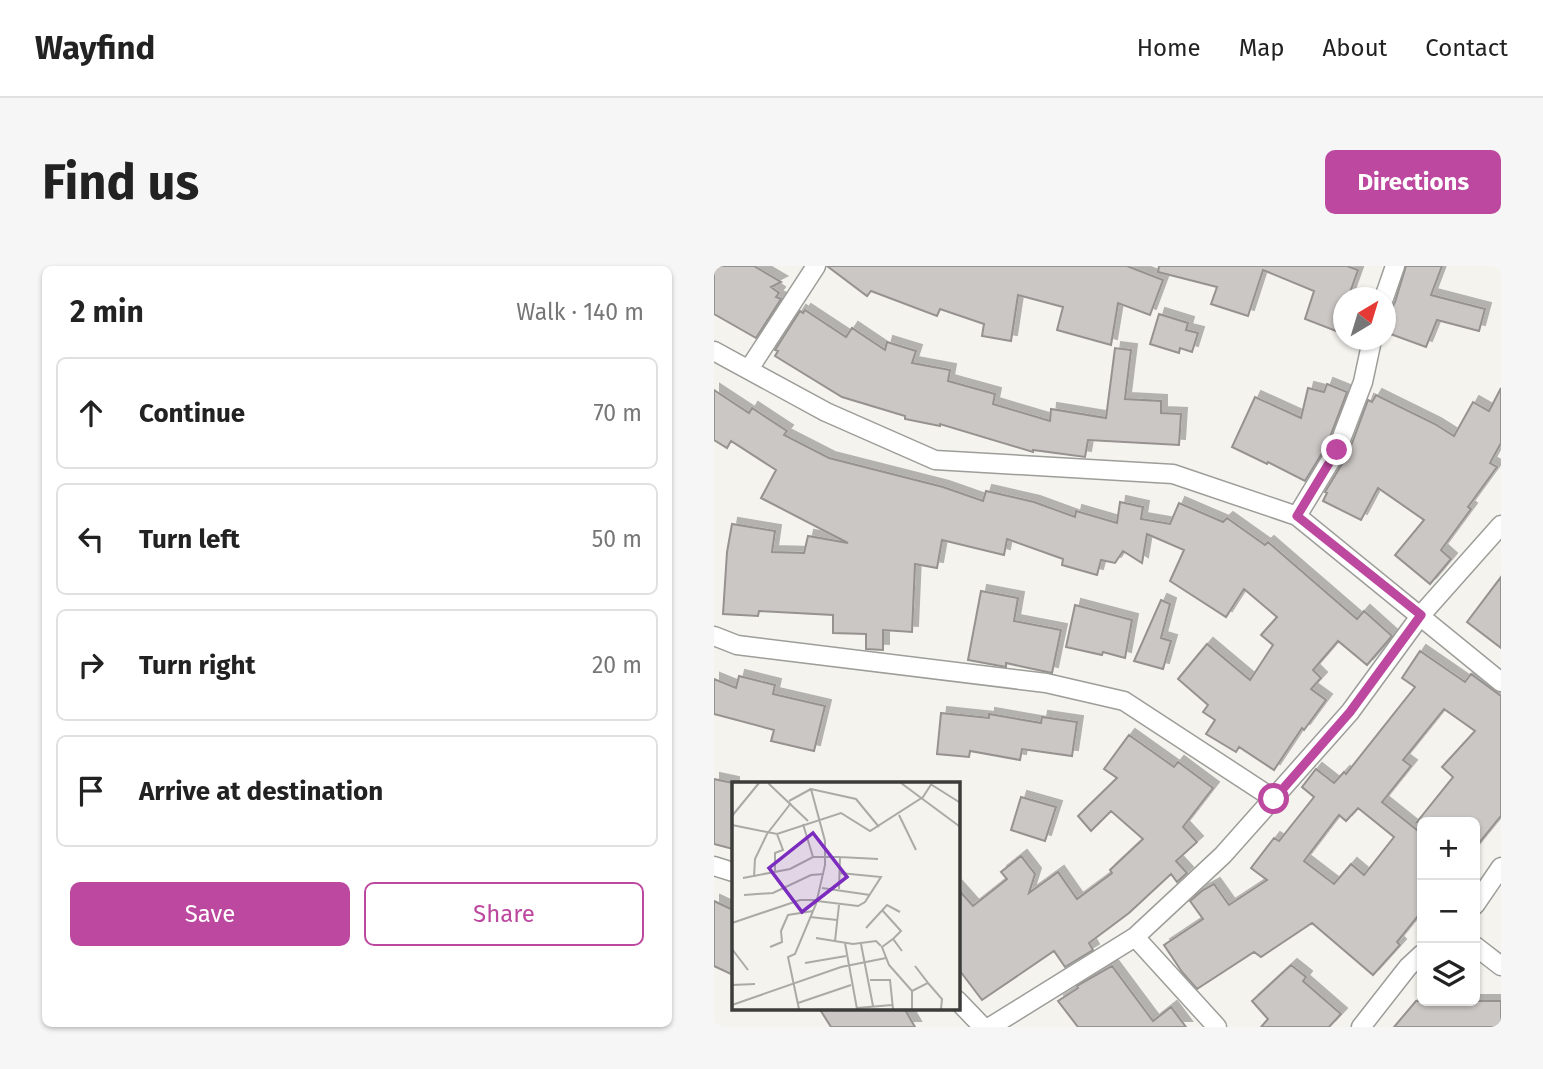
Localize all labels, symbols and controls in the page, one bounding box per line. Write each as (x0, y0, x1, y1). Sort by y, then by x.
text: Wayfind (35, 28, 155, 68)
text: Home (1137, 34, 1201, 62)
text: Map (1239, 34, 1285, 62)
text: About (1323, 34, 1387, 62)
text: Contact (1425, 34, 1508, 62)
button: Directions (1325, 150, 1501, 214)
text: Find us (42, 153, 199, 212)
north arrow (1333, 287, 1396, 350)
text: 2 min (70, 294, 144, 330)
text: Walk · 140 m (516, 298, 644, 326)
icon: ahead (72, 394, 110, 432)
text: Continue (139, 398, 245, 429)
text: 70 m (593, 399, 642, 427)
route end (1321, 434, 1352, 465)
icon: left (72, 520, 110, 558)
text: Turn left (139, 524, 240, 555)
text: 50 m (592, 525, 642, 553)
icon: right (72, 646, 110, 684)
text: Turn right (139, 650, 256, 681)
text: 20 m (592, 651, 642, 679)
icon: arrive (72, 772, 110, 810)
text: Arrive at destination (139, 776, 383, 807)
inset map (732, 782, 959, 1010)
route start (1258, 783, 1289, 814)
map controls (1417, 817, 1480, 1006)
button: + (1417, 817, 1480, 880)
button: − (1417, 880, 1480, 943)
button: Save (70, 882, 350, 946)
button: Share (364, 882, 644, 946)
button: layers (1417, 943, 1480, 1006)

